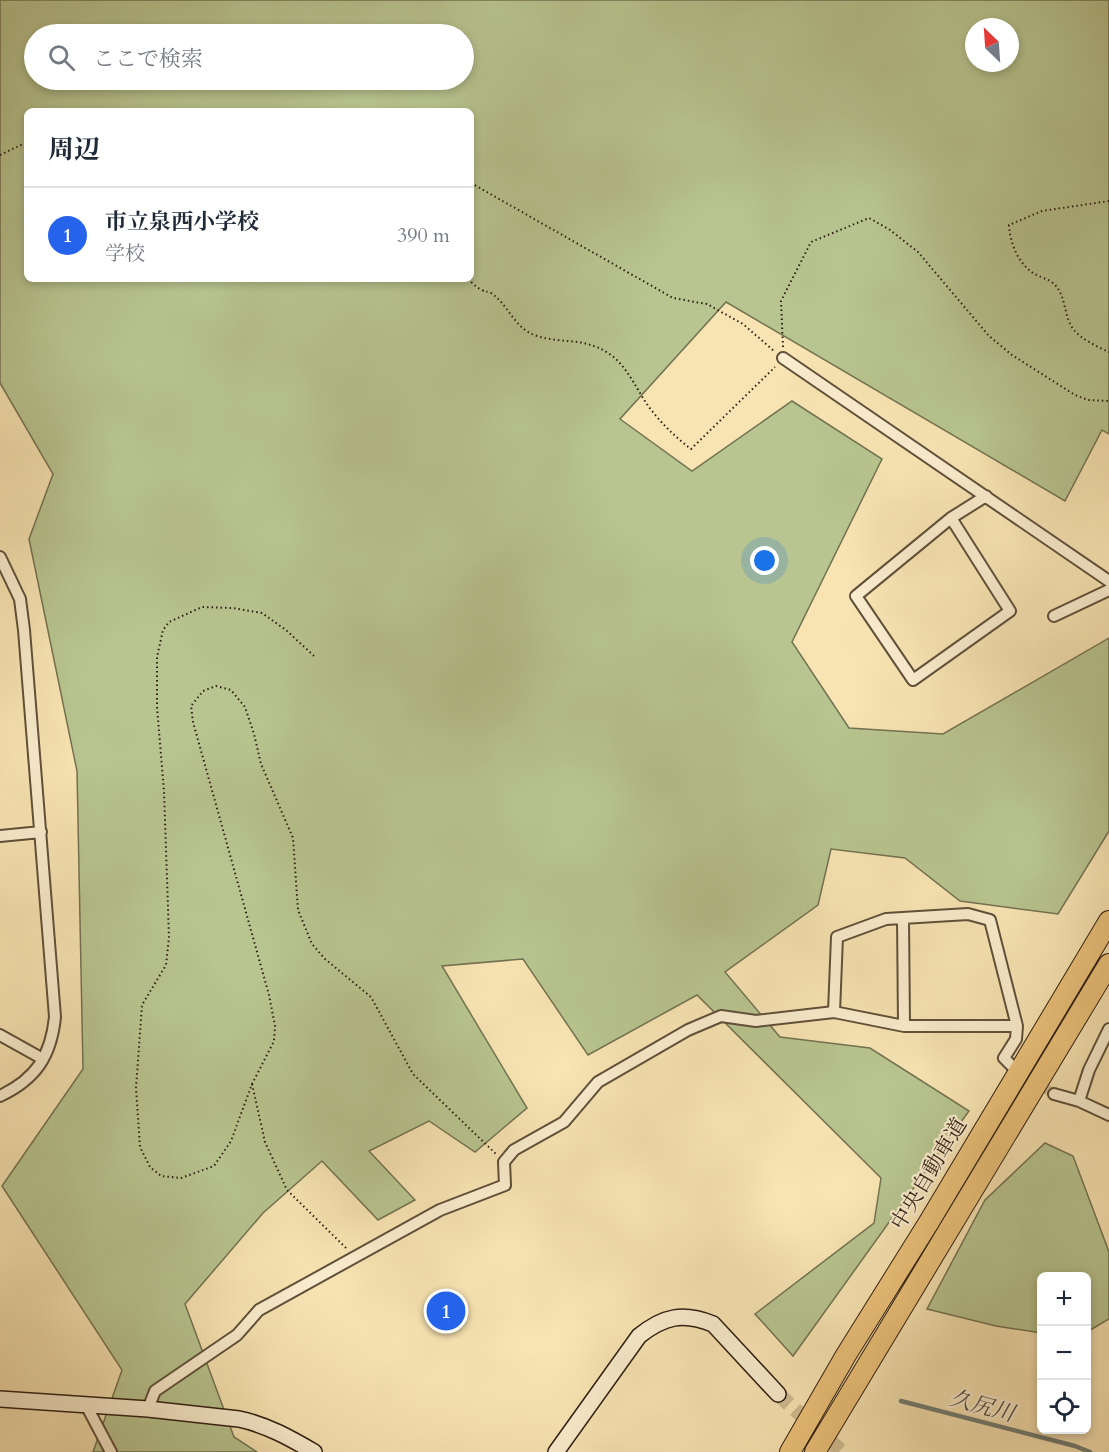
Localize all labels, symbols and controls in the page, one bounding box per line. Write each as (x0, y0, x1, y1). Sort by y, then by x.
north arrow (965, 18, 1019, 72)
search box (24, 24, 474, 90)
icon: search (45, 41, 78, 74)
text: ここで検索 (93, 44, 203, 74)
text: 周辺 (48, 132, 100, 167)
text: 市立泉西小学校 (105, 207, 259, 237)
text: 1 (62, 222, 73, 249)
text: 390 m (397, 222, 450, 249)
text: 学校 (105, 240, 145, 267)
your location (750, 546, 779, 575)
street label: 中央自動車道 (884, 1113, 974, 1235)
map controls (1037, 1272, 1091, 1434)
button: + (1037, 1272, 1091, 1326)
pin: 1 (426, 1288, 466, 1334)
button: − (1037, 1326, 1091, 1380)
button: locate (1037, 1380, 1091, 1434)
water label: 久尻川 (946, 1383, 1020, 1430)

